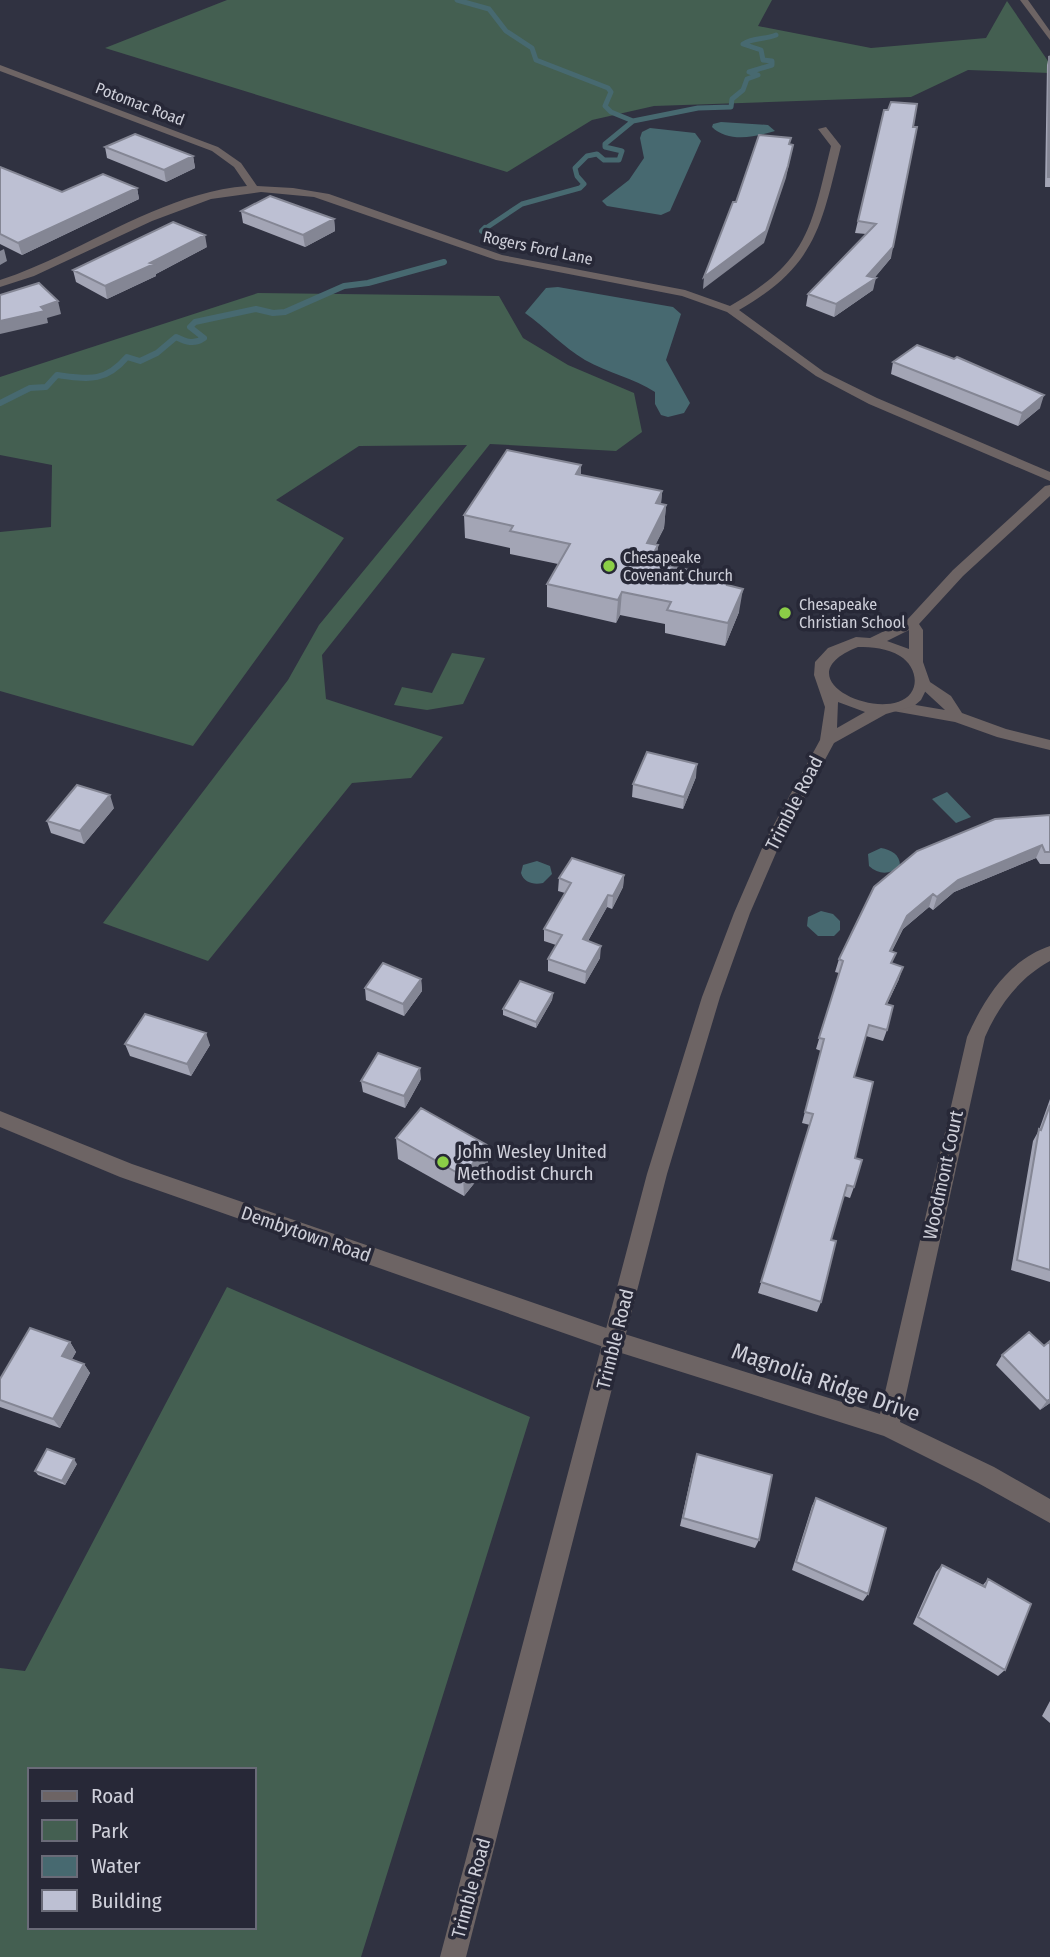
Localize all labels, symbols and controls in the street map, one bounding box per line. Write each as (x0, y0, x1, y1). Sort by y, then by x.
street label: Potomac Road (93, 78, 187, 130)
street label: Rogers Ford Lane (481, 227, 595, 269)
place label: Chesapeake Covenant Church (623, 548, 733, 585)
marker: Chesapeake Covenant Church (601, 558, 617, 574)
place label: Chesapeake Christian School (799, 595, 905, 632)
marker: Chesapeake Christian School (777, 605, 793, 621)
street label: Trimble Road (760, 752, 828, 854)
street label: Woodmont Court (918, 1108, 968, 1242)
place label: John Wesley United Methodist Church (457, 1140, 607, 1185)
marker: John Wesley United Methodist Church (435, 1154, 451, 1170)
street label: Dembytown Road (238, 1201, 374, 1267)
street label: Trimble Road (591, 1286, 639, 1392)
street label: Magnolia Ridge Drive (728, 1337, 924, 1427)
legend (28, 1768, 256, 1929)
text: Road (91, 1783, 135, 1809)
text: Park (91, 1818, 129, 1844)
street label: Trimble Road (447, 1836, 495, 1940)
text: Water (91, 1853, 141, 1879)
text: Building (91, 1888, 162, 1914)

